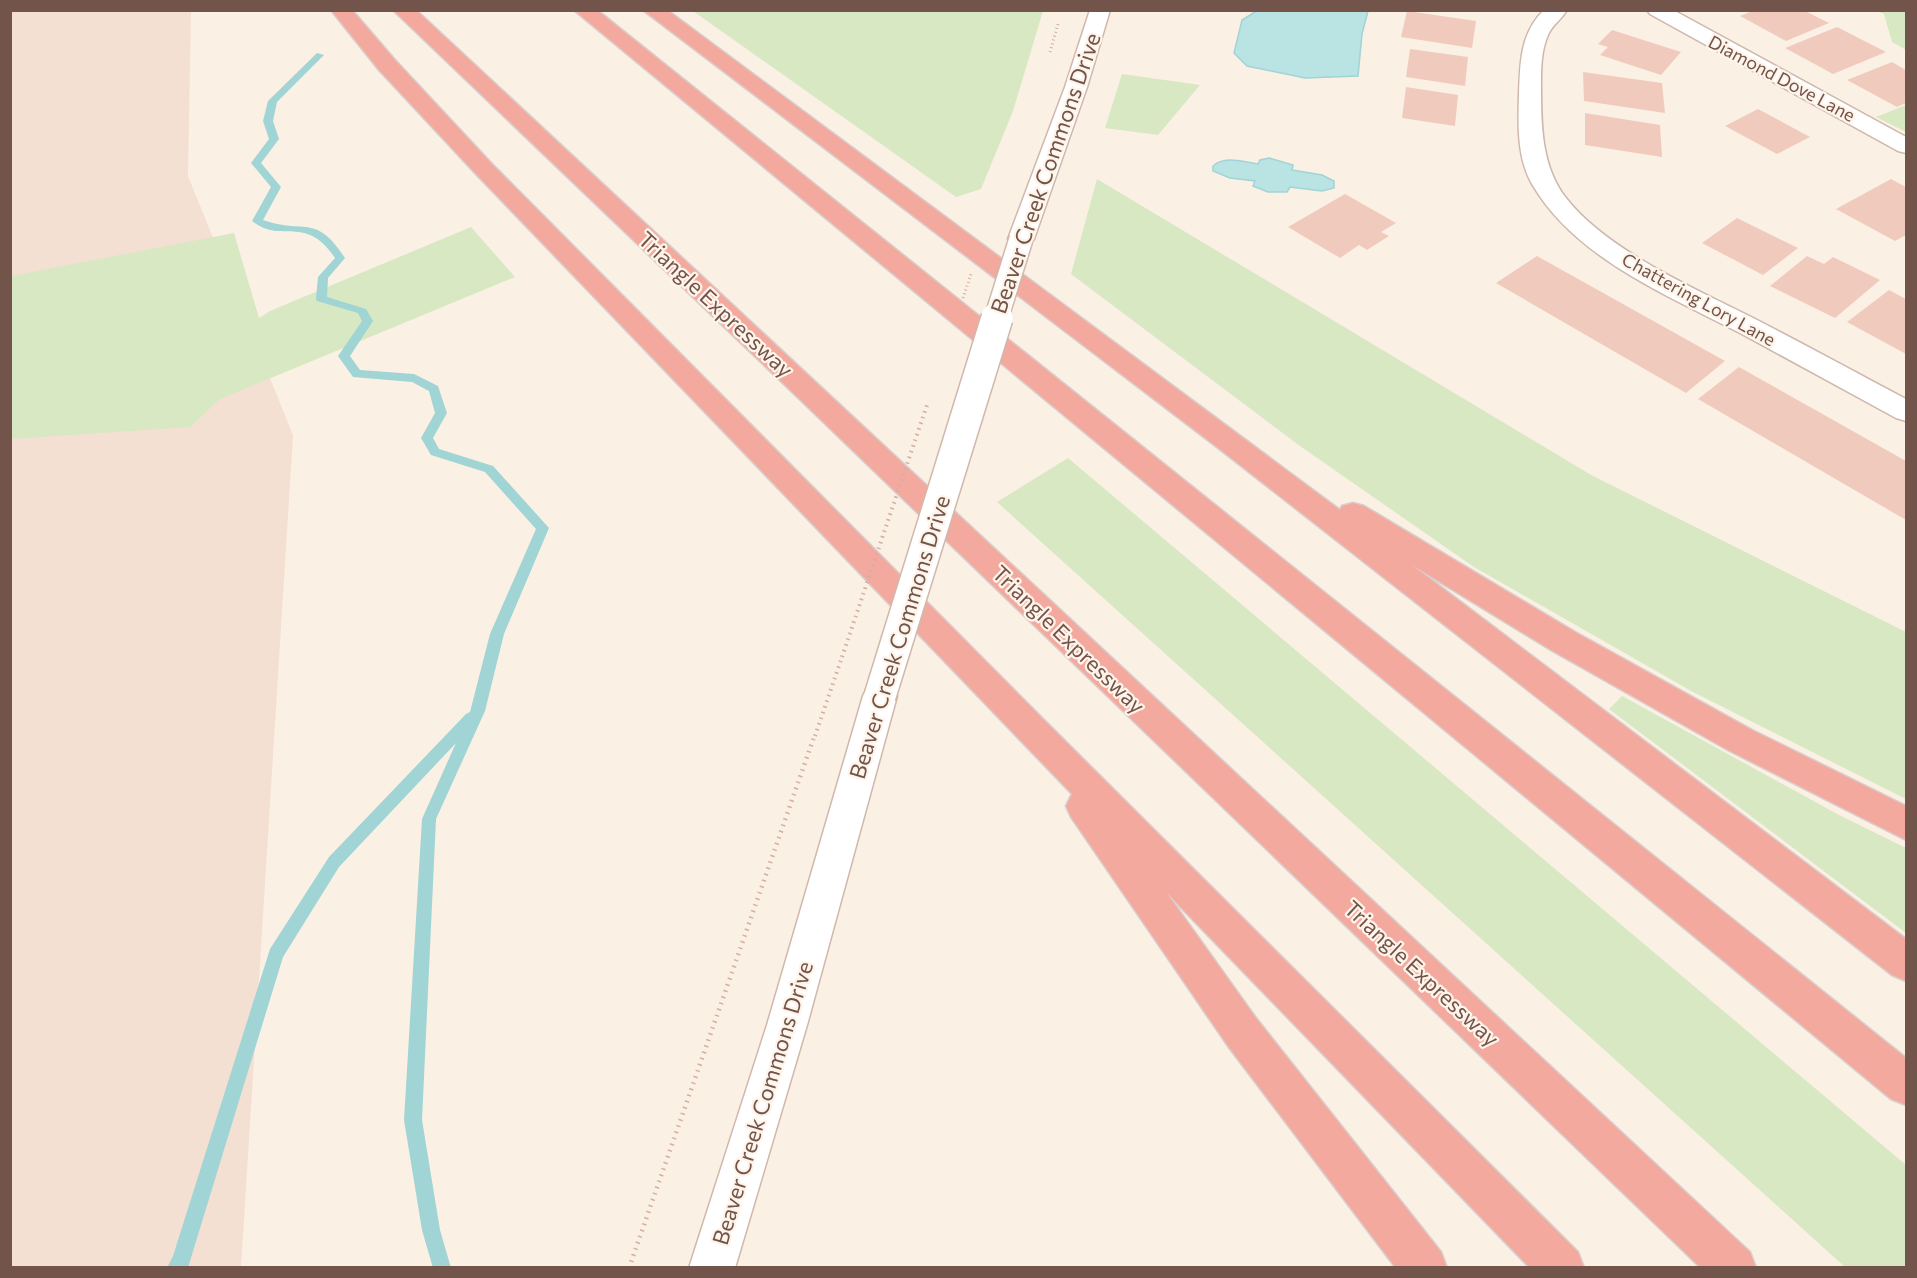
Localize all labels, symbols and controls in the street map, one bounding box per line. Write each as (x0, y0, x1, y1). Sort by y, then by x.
street label: Beaver Creek Commons Drive (984, 29, 1106, 317)
street label: Diamond Dove Lane (1705, 30, 1859, 126)
street label: Triangle Expressway (633, 225, 799, 383)
street label: Chattering Lory Lane (1618, 248, 1780, 350)
street label: Beaver Creek Commons Drive (843, 492, 955, 782)
street label: Triangle Expressway (987, 559, 1151, 719)
street label: Triangle Expressway (1339, 894, 1505, 1052)
street label: Beaver Creek Commons Drive (706, 958, 818, 1248)

